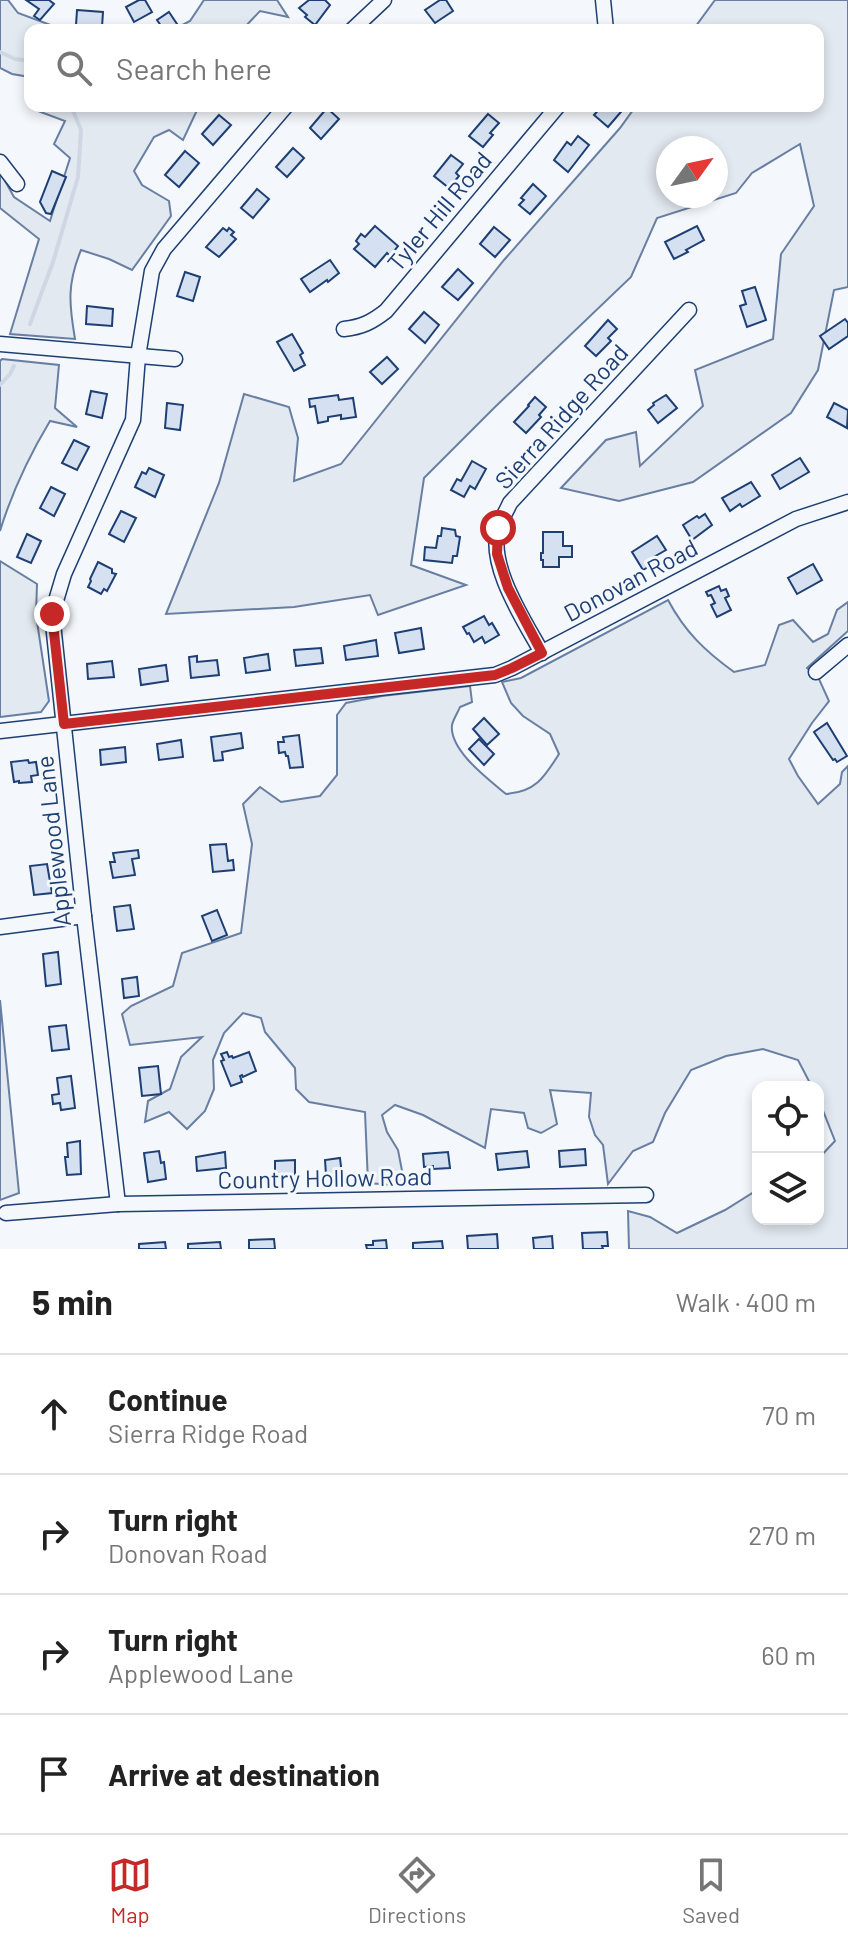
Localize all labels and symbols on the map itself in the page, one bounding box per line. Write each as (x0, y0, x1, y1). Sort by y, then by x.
north arrow (656, 136, 728, 208)
street label: Tyler Hill Road (381, 146, 497, 276)
street label: Sierra Ridge Road (488, 338, 633, 494)
route start (480, 510, 516, 546)
street label: Donovan Road (558, 532, 702, 627)
route end (34, 596, 70, 632)
street label: Applewood Lane (29, 754, 76, 928)
street label: Country Hollow Road (217, 1161, 433, 1194)

